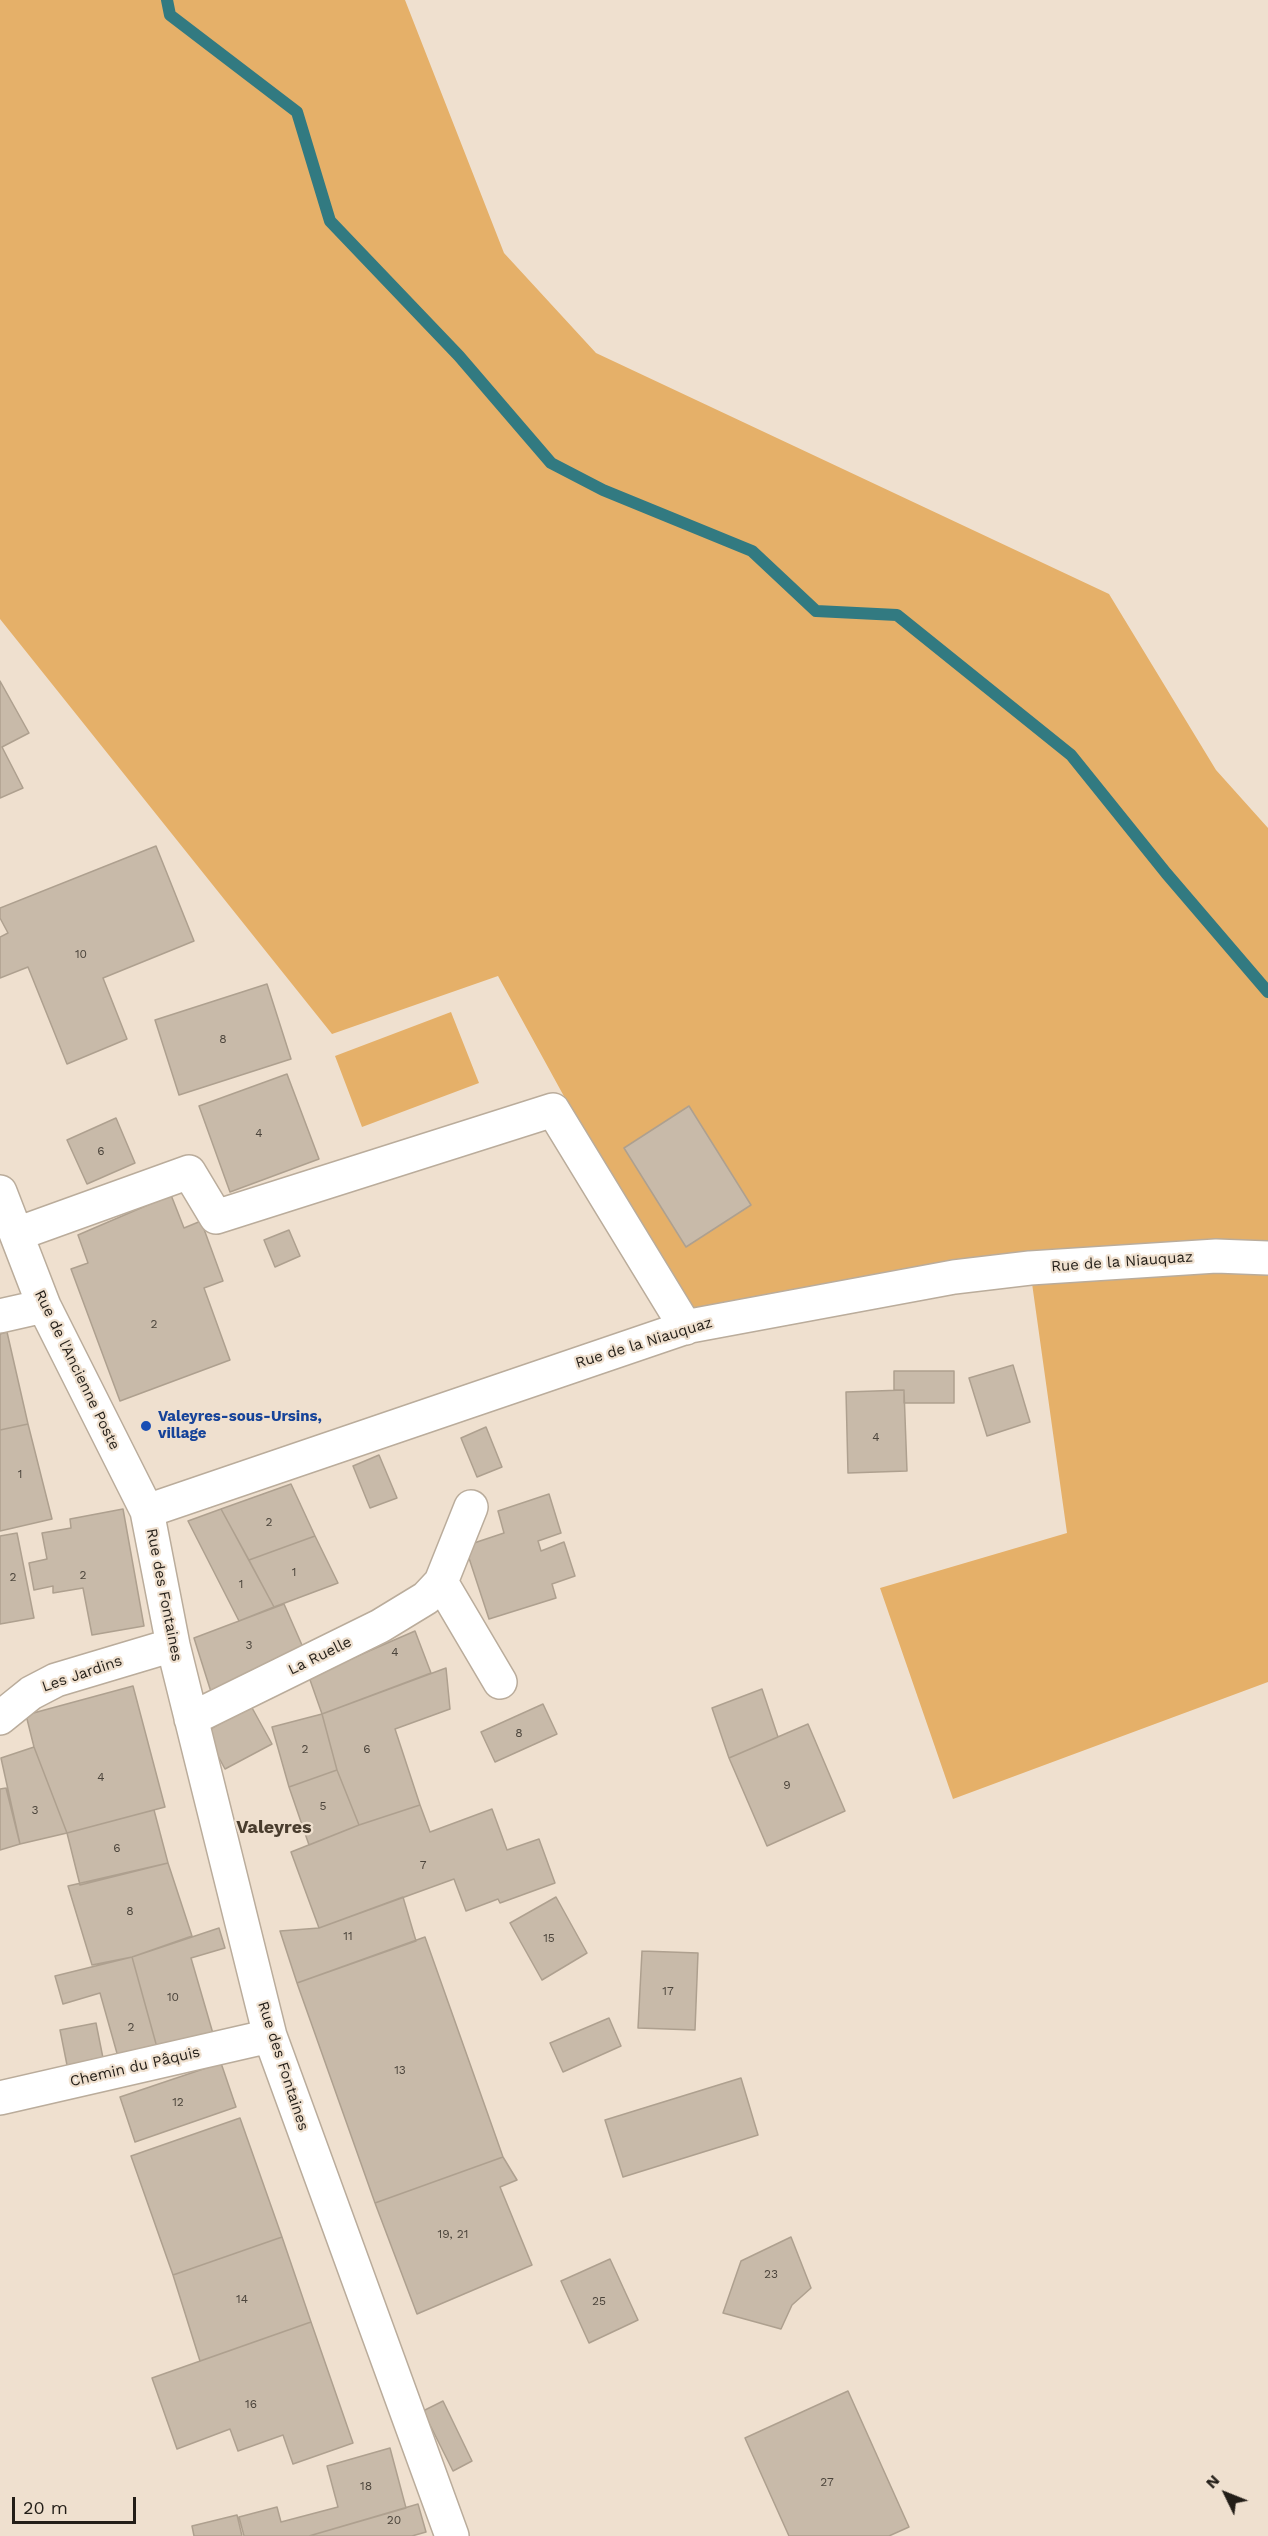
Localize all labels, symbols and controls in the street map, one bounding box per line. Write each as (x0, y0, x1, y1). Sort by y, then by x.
house number: 10 (75, 947, 87, 961)
house number: 8 (219, 1032, 227, 1046)
house number: 4 (255, 1126, 263, 1140)
house number: 6 (97, 1144, 105, 1158)
street label: Rue de la Niauquaz (1050, 1248, 1194, 1276)
street label: Rue de l'Ancienne Poste (30, 1287, 124, 1453)
street label: Rue de la Niauquaz (573, 1314, 715, 1372)
house number: 2 (151, 1317, 157, 1331)
place label: Valeyres-sous-Ursins, village (158, 1408, 322, 1443)
marker: Valeyres-sous-Ursins, village (139, 1419, 153, 1433)
house number: 4 (872, 1430, 880, 1444)
house number: 1 (18, 1467, 22, 1481)
house number: 2 (266, 1515, 272, 1529)
street label: Rue des Fontaines (142, 1527, 186, 1663)
house number: 1 (292, 1565, 296, 1579)
house number: 2 (80, 1568, 86, 1582)
house number: 2 (10, 1570, 16, 1584)
house number: 1 (239, 1577, 243, 1591)
street label: La Ruelle (285, 1633, 355, 1679)
house number: 3 (246, 1638, 252, 1652)
house number: 4 (391, 1645, 399, 1659)
street label: Les Jardins (40, 1652, 124, 1696)
house number: 8 (515, 1726, 523, 1740)
house number: 2 (302, 1742, 308, 1756)
house number: 6 (363, 1742, 371, 1756)
house number: 4 (97, 1770, 105, 1784)
house number: 9 (783, 1778, 791, 1792)
house number: 5 (320, 1799, 326, 1813)
house number: 3 (32, 1803, 38, 1817)
district label: Valeyres (236, 1817, 312, 1839)
house number: 6 (113, 1841, 121, 1855)
house number: 7 (420, 1858, 426, 1872)
house number: 8 (126, 1904, 134, 1918)
house number: 11 (343, 1929, 353, 1943)
house number: 15 (543, 1931, 555, 1945)
house number: 17 (662, 1984, 674, 1998)
house number: 10 (167, 1990, 179, 2004)
street label: Rue des Fontaines (254, 1999, 312, 2133)
house number: 2 (128, 2020, 134, 2034)
street label: Chemin du Pâquis (68, 2043, 202, 2091)
house number: 13 (394, 2063, 406, 2077)
house number: 12 (172, 2095, 184, 2109)
house number: 19, 21 (438, 2227, 468, 2241)
house number: 23 (764, 2267, 778, 2281)
house number: 14 (236, 2292, 248, 2306)
house number: 25 (592, 2294, 606, 2308)
house number: 16 (245, 2397, 257, 2411)
north arrow (1196, 2464, 1256, 2524)
text: N (1201, 2471, 1223, 2492)
house number: 27 (820, 2475, 834, 2489)
house number: 18 (360, 2479, 372, 2493)
scale bar (15, 2485, 140, 2523)
text: 20 m (23, 2497, 68, 2518)
house number: 20 (387, 2513, 401, 2527)

